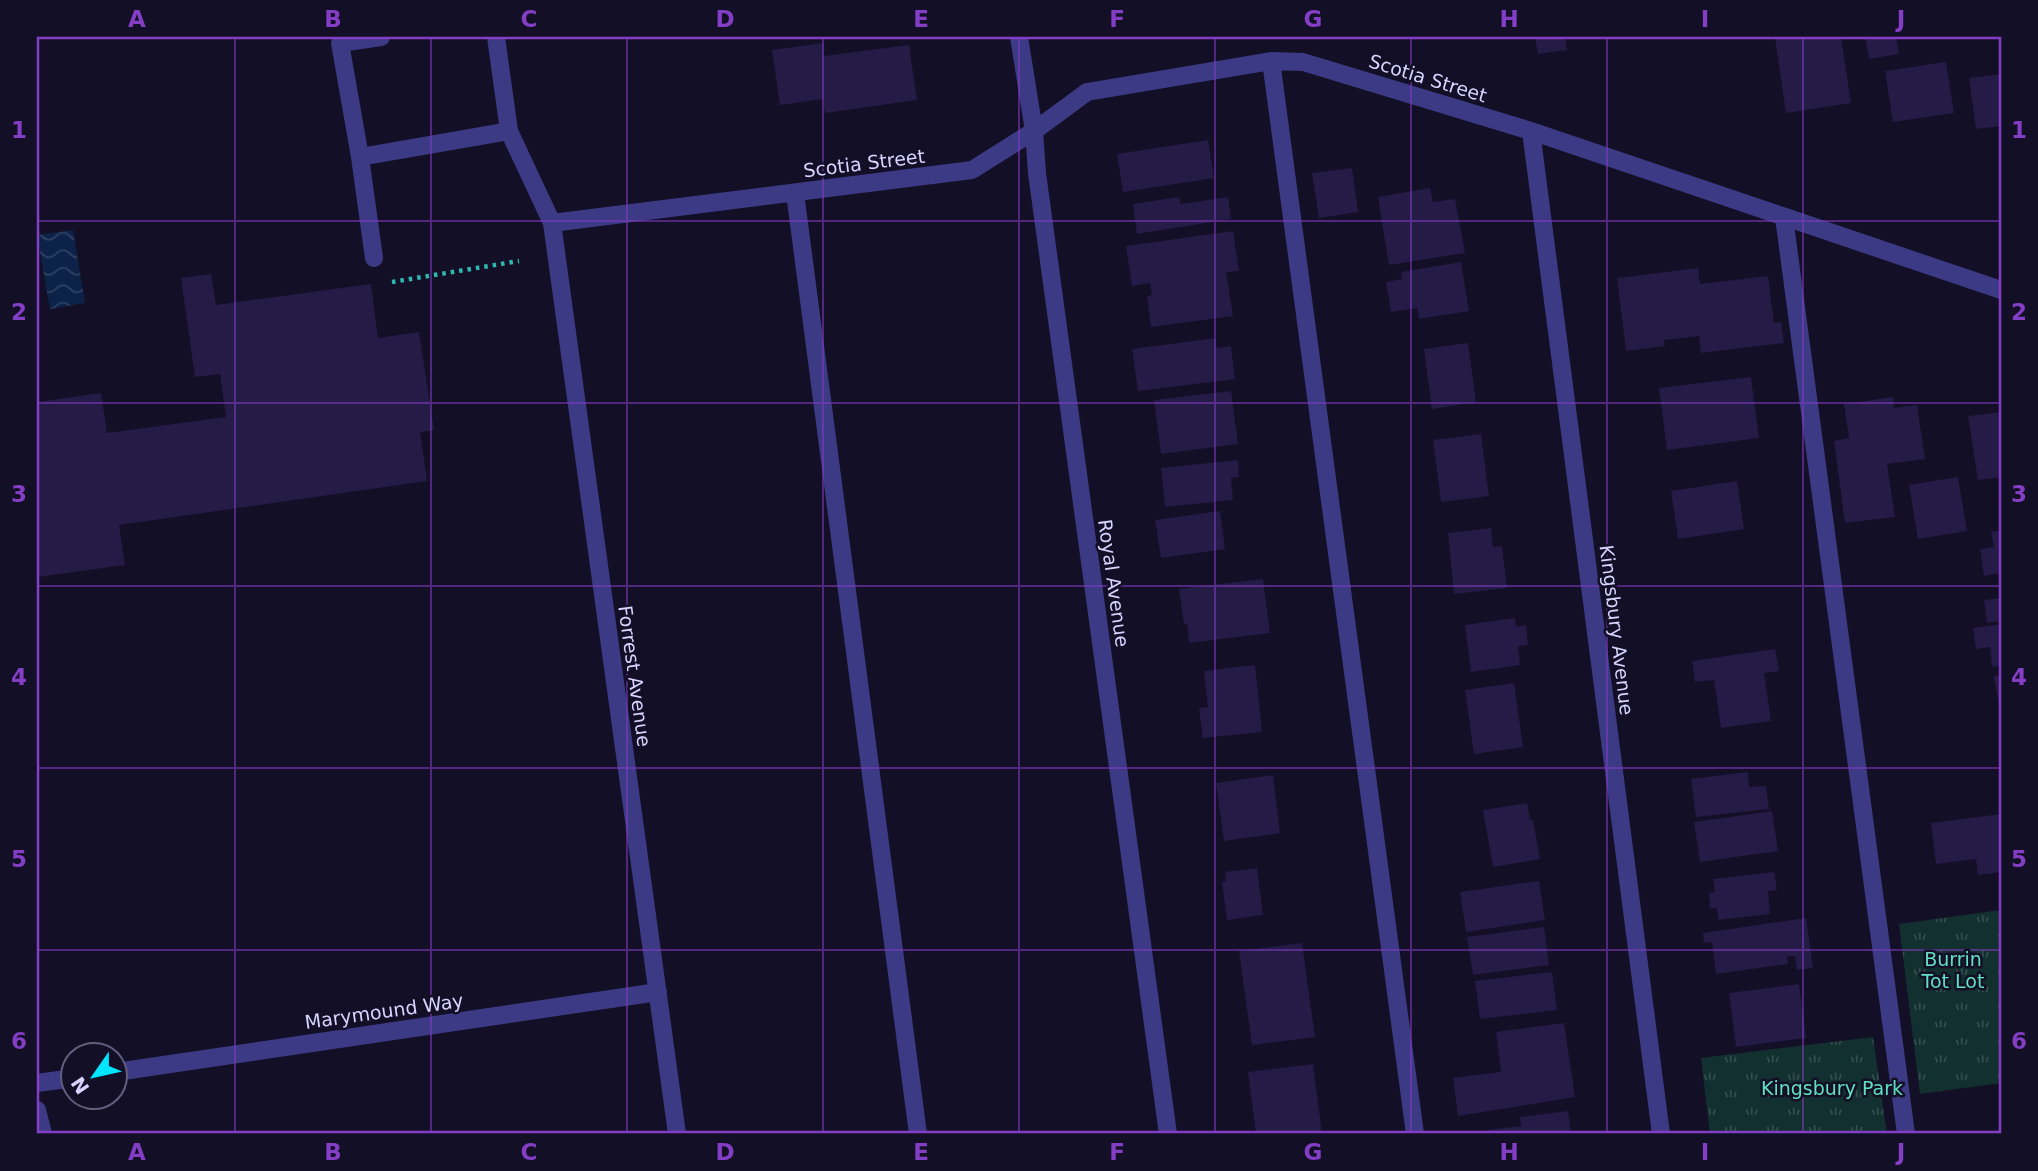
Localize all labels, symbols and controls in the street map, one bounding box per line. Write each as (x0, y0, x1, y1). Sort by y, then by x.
text: A (128, 6, 146, 32)
text: B (324, 6, 342, 32)
text: C (521, 6, 537, 32)
text: D (715, 6, 735, 32)
text: E (913, 6, 929, 32)
text: F (1109, 6, 1125, 32)
text: G (1304, 6, 1322, 32)
text: H (1499, 6, 1519, 32)
text: I (1701, 6, 1709, 32)
text: J (1895, 6, 1905, 32)
street label: Scotia Street (1366, 50, 1490, 106)
text: 1 (11, 117, 27, 143)
text: 1 (2011, 117, 2027, 143)
street label: Scotia Street (802, 145, 926, 181)
text: 2 (11, 299, 27, 325)
text: 2 (2011, 299, 2027, 325)
text: 3 (11, 481, 27, 507)
text: 3 (2011, 481, 2027, 507)
street label: Royal Avenue (1094, 518, 1134, 648)
street label: Kingsbury Avenue (1596, 544, 1638, 716)
street label: Forrest Avenue (614, 604, 656, 748)
text: 4 (11, 664, 27, 690)
text: 4 (2011, 664, 2027, 690)
text: 5 (11, 846, 27, 872)
text: 5 (2011, 846, 2027, 872)
park label: Burrin Tot Lot (1921, 948, 1984, 992)
street label: Marymound Way (303, 989, 465, 1033)
text: 6 (11, 1028, 27, 1054)
text: 6 (2011, 1028, 2027, 1054)
north arrow (60, 1042, 130, 1112)
text: N (66, 1073, 93, 1098)
park label: Kingsbury Park (1761, 1077, 1903, 1099)
text: A (128, 1139, 146, 1165)
text: B (324, 1139, 342, 1165)
text: C (521, 1139, 537, 1165)
text: D (715, 1139, 735, 1165)
text: E (913, 1139, 929, 1165)
text: F (1109, 1139, 1125, 1165)
text: G (1304, 1139, 1322, 1165)
text: H (1499, 1139, 1519, 1165)
text: I (1701, 1139, 1709, 1165)
text: J (1895, 1139, 1905, 1165)

